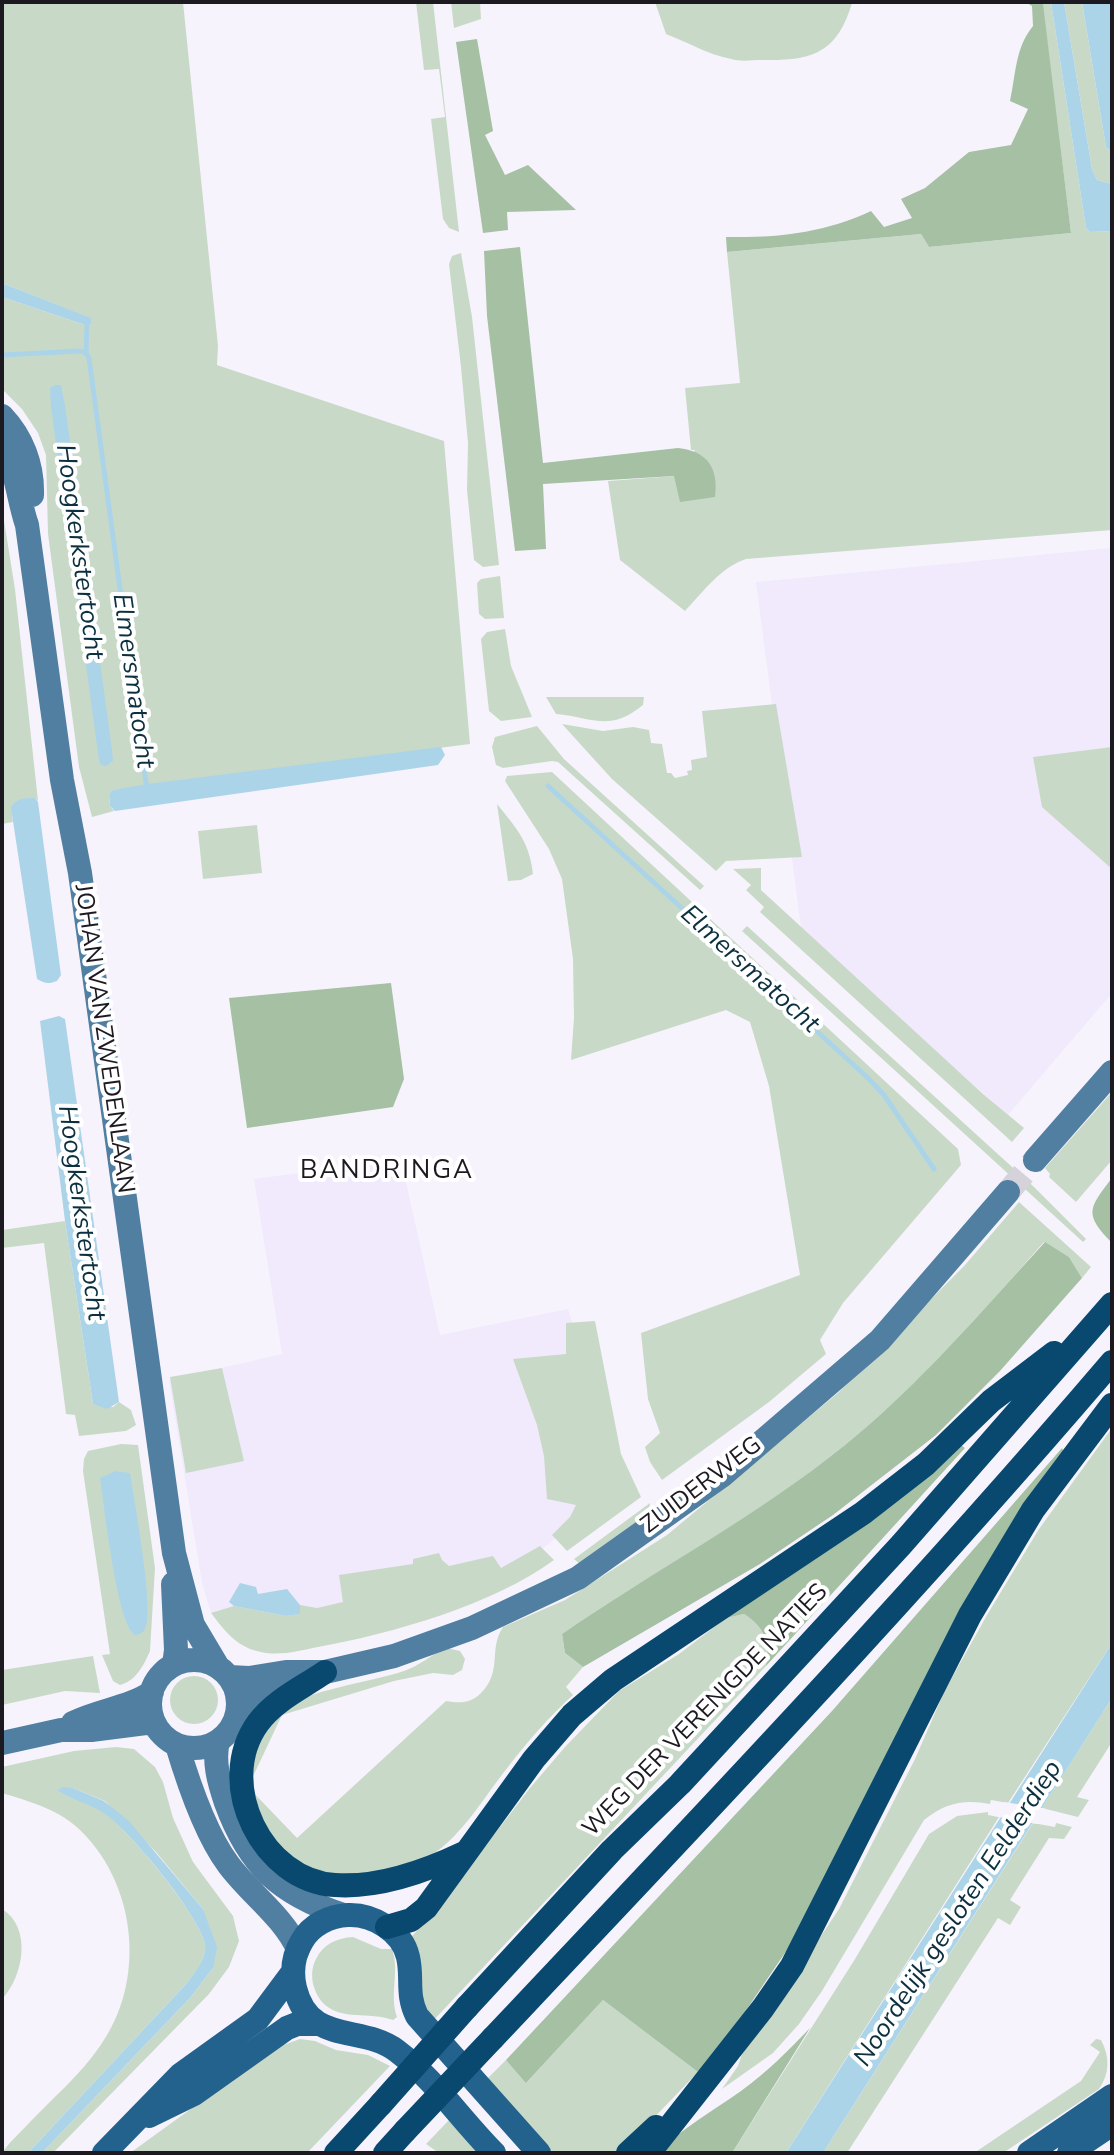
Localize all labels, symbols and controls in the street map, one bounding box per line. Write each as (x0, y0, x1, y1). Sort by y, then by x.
water label: Hoogkerkstertocht (47, 442, 109, 662)
water label: Elmersmatocht (104, 592, 160, 770)
street label: JOHAN VAN ZWEDENLAAN (67, 883, 139, 1195)
water label: Elmersmatocht (673, 900, 825, 1040)
water label: Hoogkerkstertocht (49, 1103, 111, 1323)
district label: BANDRINGA (300, 1156, 474, 1188)
street label: ZUIDERWEG (636, 1431, 768, 1541)
street label: WEG DER VERENIGDE NATIES (577, 1579, 835, 1843)
water label: Noordelijk gesloten Eelderdiep (848, 1755, 1070, 2073)

